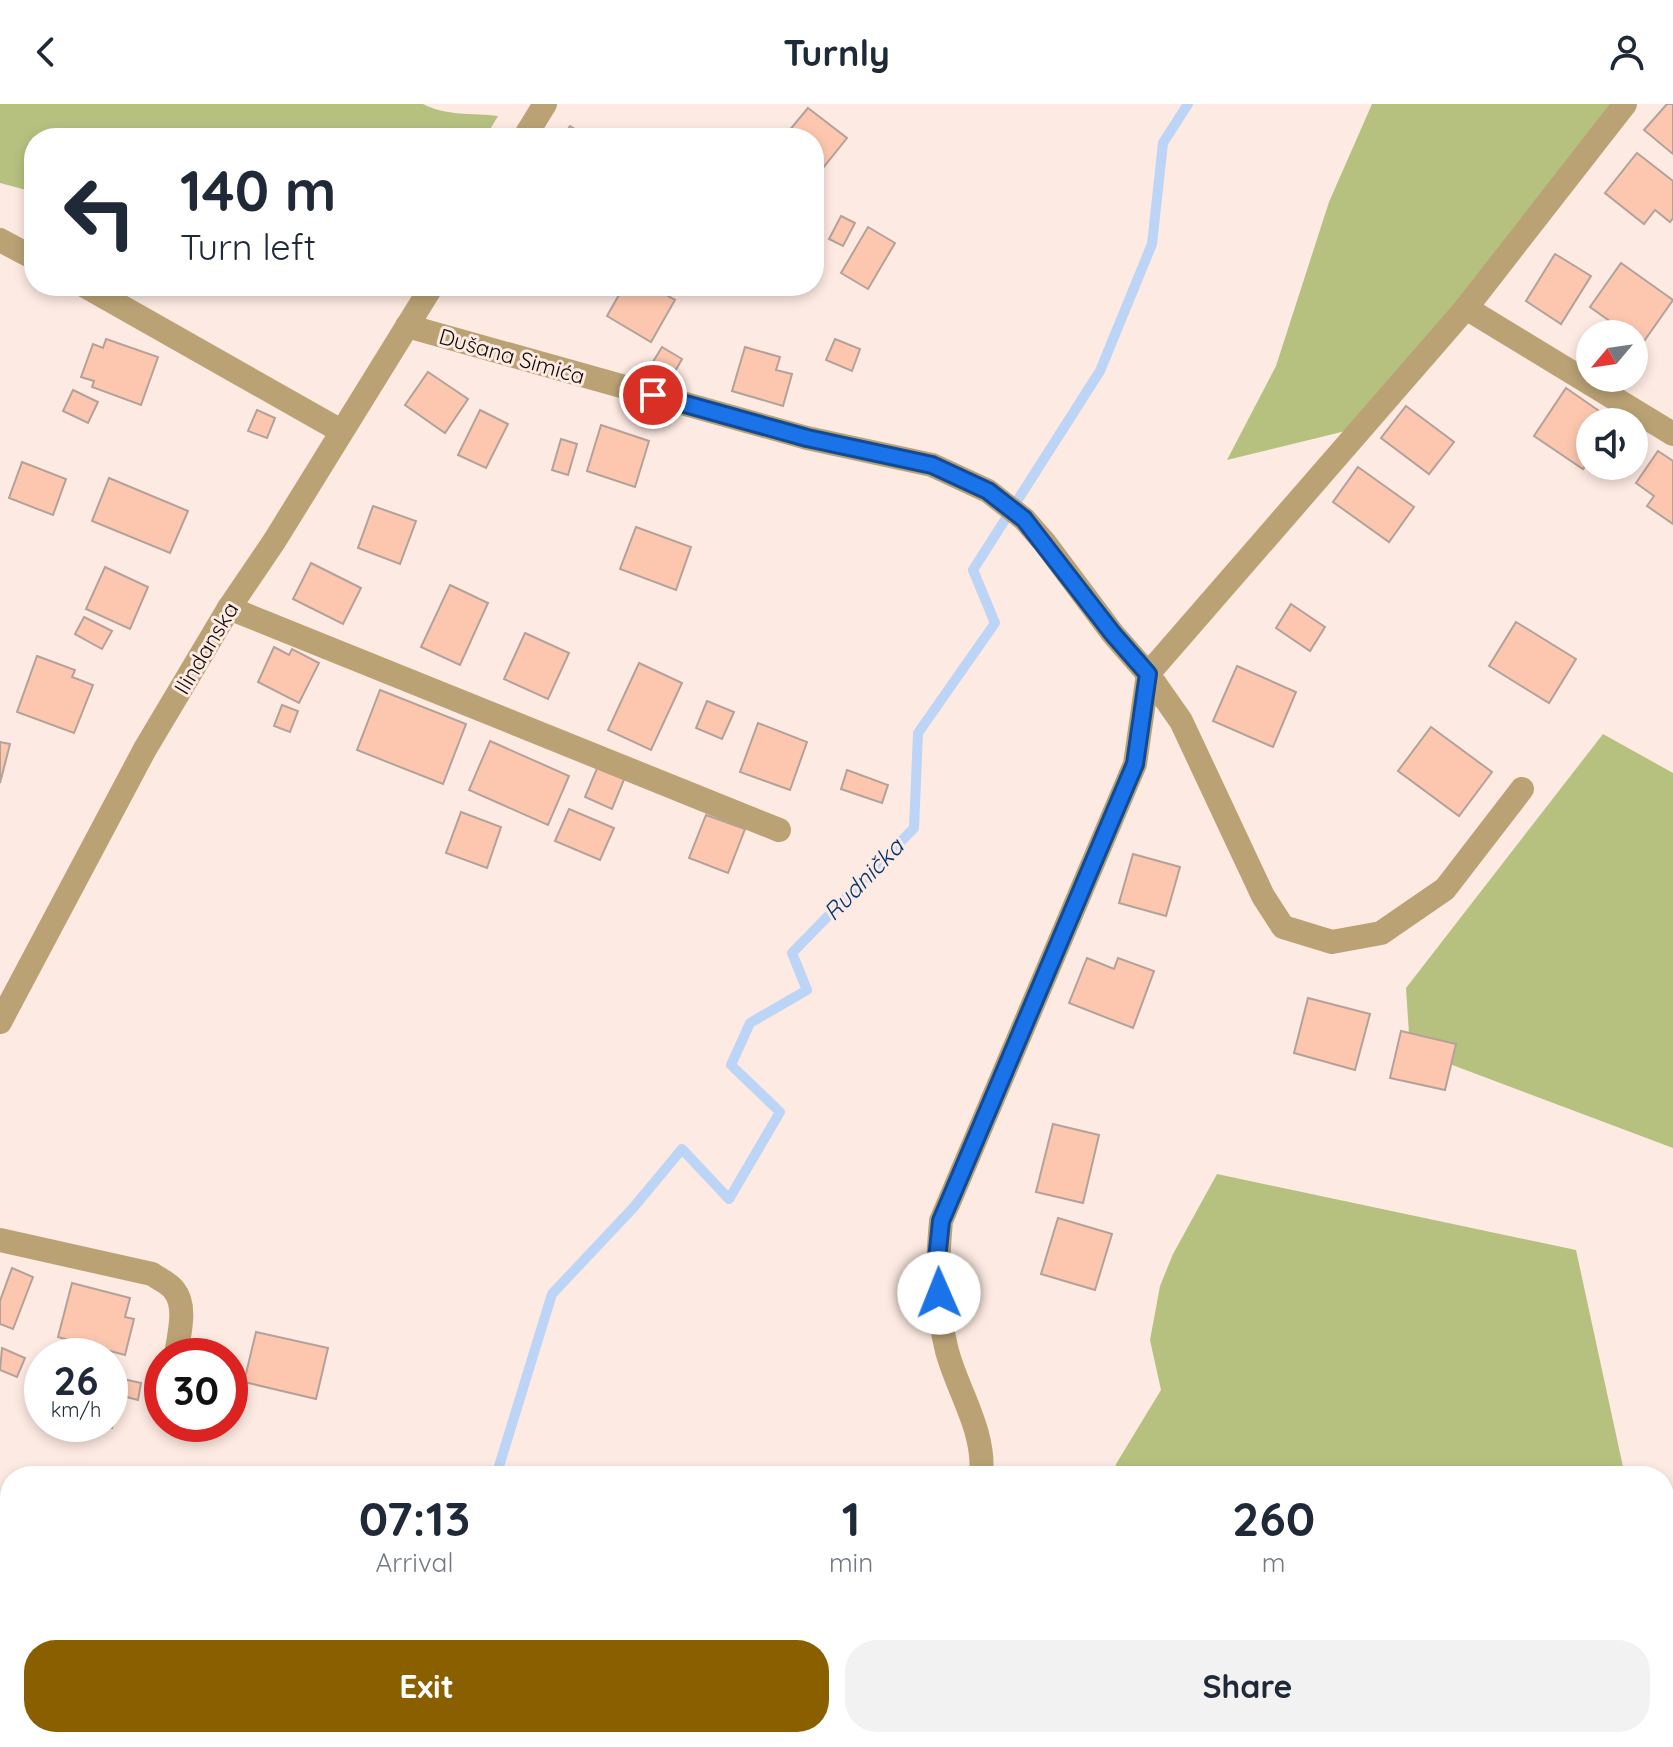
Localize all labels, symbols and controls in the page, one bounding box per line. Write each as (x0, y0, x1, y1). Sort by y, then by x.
icon: back (24, 30, 68, 74)
text: Turnly (783, 30, 890, 75)
icon: person (1605, 30, 1649, 74)
text: 140 m (180, 155, 336, 225)
icon: left (48, 160, 152, 264)
text: Turn left (180, 224, 316, 269)
north arrow (1576, 320, 1648, 392)
map controls (1576, 320, 1648, 480)
street label: Dušana Simića (436, 322, 588, 390)
pin (619, 361, 687, 429)
icon: arrive (631, 373, 675, 417)
button: sound (1576, 408, 1648, 480)
street label: Ilindanska (168, 597, 244, 699)
water label: Rudnička (817, 831, 910, 926)
position arrow (897, 1251, 981, 1335)
speed limit sign: 30 (144, 1338, 248, 1442)
text: 26 (54, 1355, 98, 1405)
text: km/h (51, 1397, 101, 1422)
text: 07:13 (359, 1488, 470, 1548)
text: 1 (842, 1488, 860, 1548)
text: 260 (1232, 1488, 1315, 1548)
text: Arrival (376, 1546, 453, 1579)
text: min (829, 1546, 873, 1579)
text: m (1262, 1546, 1285, 1579)
button: Exit (24, 1640, 829, 1732)
button: Share (845, 1640, 1650, 1732)

